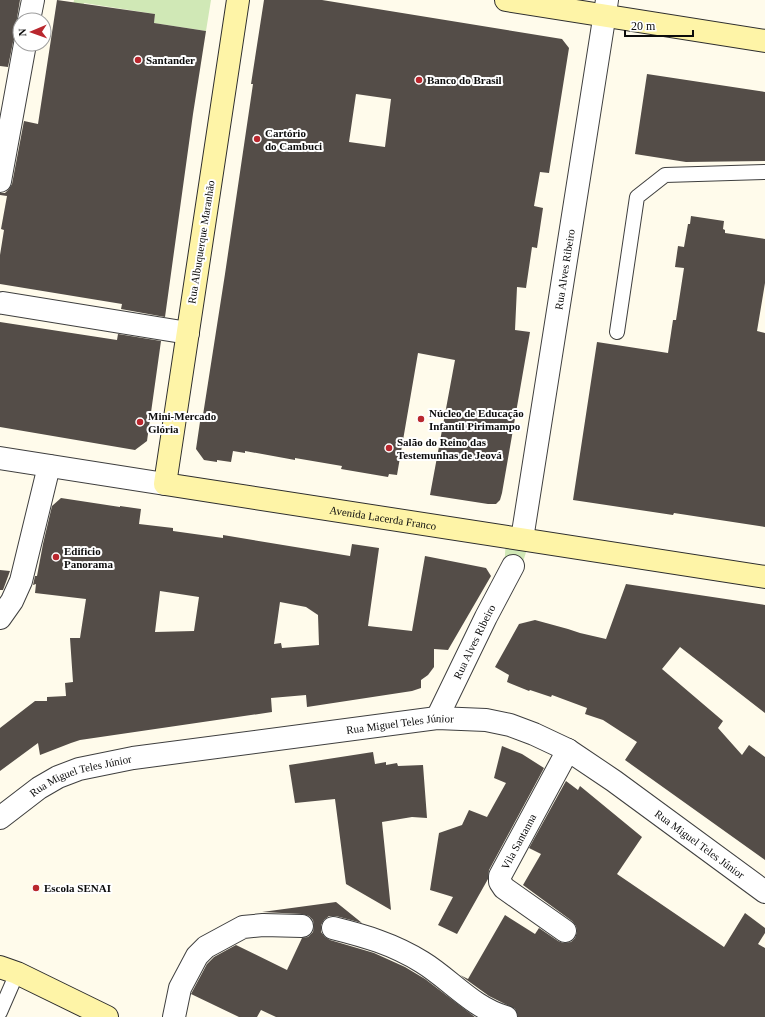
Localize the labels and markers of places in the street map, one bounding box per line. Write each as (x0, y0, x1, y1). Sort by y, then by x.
place label: Santander (146, 54, 195, 66)
marker: Santander (133, 55, 143, 65)
place label: Banco do Brasil (427, 74, 502, 86)
marker: Banco do Brasil (414, 75, 424, 85)
place label: Cartório do Cambuci (265, 127, 322, 152)
marker: Cartório do Cambuci (252, 134, 262, 144)
place label: Núcleo de Educação Infantil Pirimampo (429, 407, 524, 432)
place label: Mini-Mercado Glória (148, 410, 217, 435)
marker: Núcleo de Educação Infantil Pirimampo (416, 414, 426, 424)
marker: Mini-Mercado Glória (135, 417, 145, 427)
place label: Salão do Reino das Testemunhas de Jeová (397, 436, 502, 461)
marker: Salão do Reino das Testemunhas de Jeová (384, 443, 394, 453)
place label: Edificio Panorama (64, 545, 113, 570)
marker: Edificio Panorama (51, 552, 61, 562)
place label: Escola SENAI (44, 882, 111, 894)
marker: Escola SENAI (31, 883, 41, 893)

